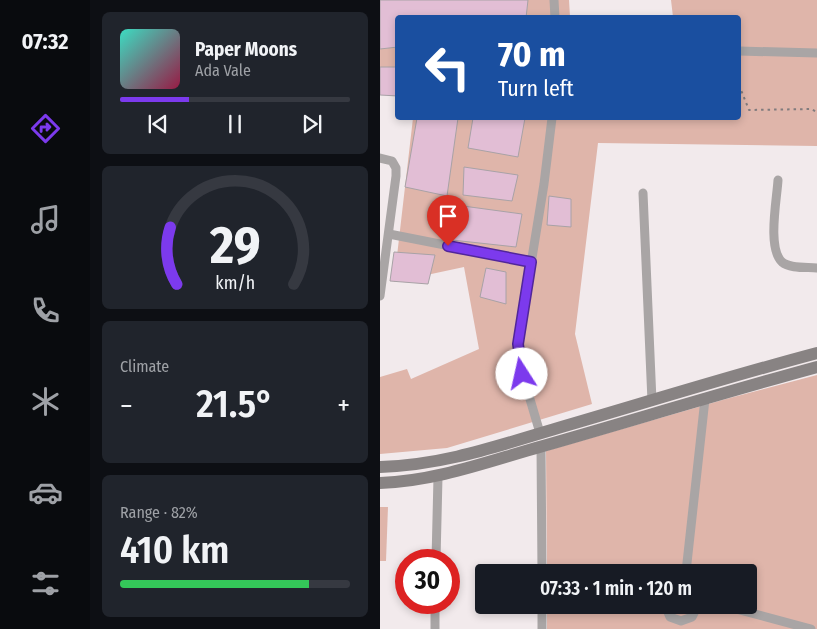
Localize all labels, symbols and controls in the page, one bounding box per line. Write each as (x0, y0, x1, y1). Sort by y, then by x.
text: 07:32 (22, 28, 68, 55)
text: 70 m (498, 33, 566, 75)
icon: left (415, 35, 480, 100)
text: Paper Moons (195, 38, 297, 61)
text: Ada Vale (195, 61, 251, 80)
text: Turn left (498, 75, 574, 102)
icon: previous (144, 110, 172, 138)
icon: pause (221, 110, 249, 138)
icon: next (298, 110, 326, 138)
icon: directions (28, 111, 63, 146)
pin (427, 195, 469, 246)
icon: music (28, 202, 63, 237)
icon: arrive (434, 202, 462, 230)
text: 29 (209, 214, 260, 277)
text: km/h (215, 272, 255, 294)
icon: phone (28, 293, 63, 328)
position arrow (495, 347, 547, 399)
text: Climate (120, 357, 169, 376)
text: 21.5° (196, 381, 274, 427)
icon: climate (28, 384, 63, 419)
text: − (120, 389, 133, 422)
text: + (337, 389, 350, 422)
icon: car (28, 475, 63, 510)
text: Range · 82% (120, 503, 198, 522)
text: 410 km (120, 527, 229, 573)
speed limit sign: 30 (395, 549, 460, 614)
icon: filters (28, 566, 63, 601)
text: 07:33 · 1 min · 120 m (540, 577, 692, 600)

